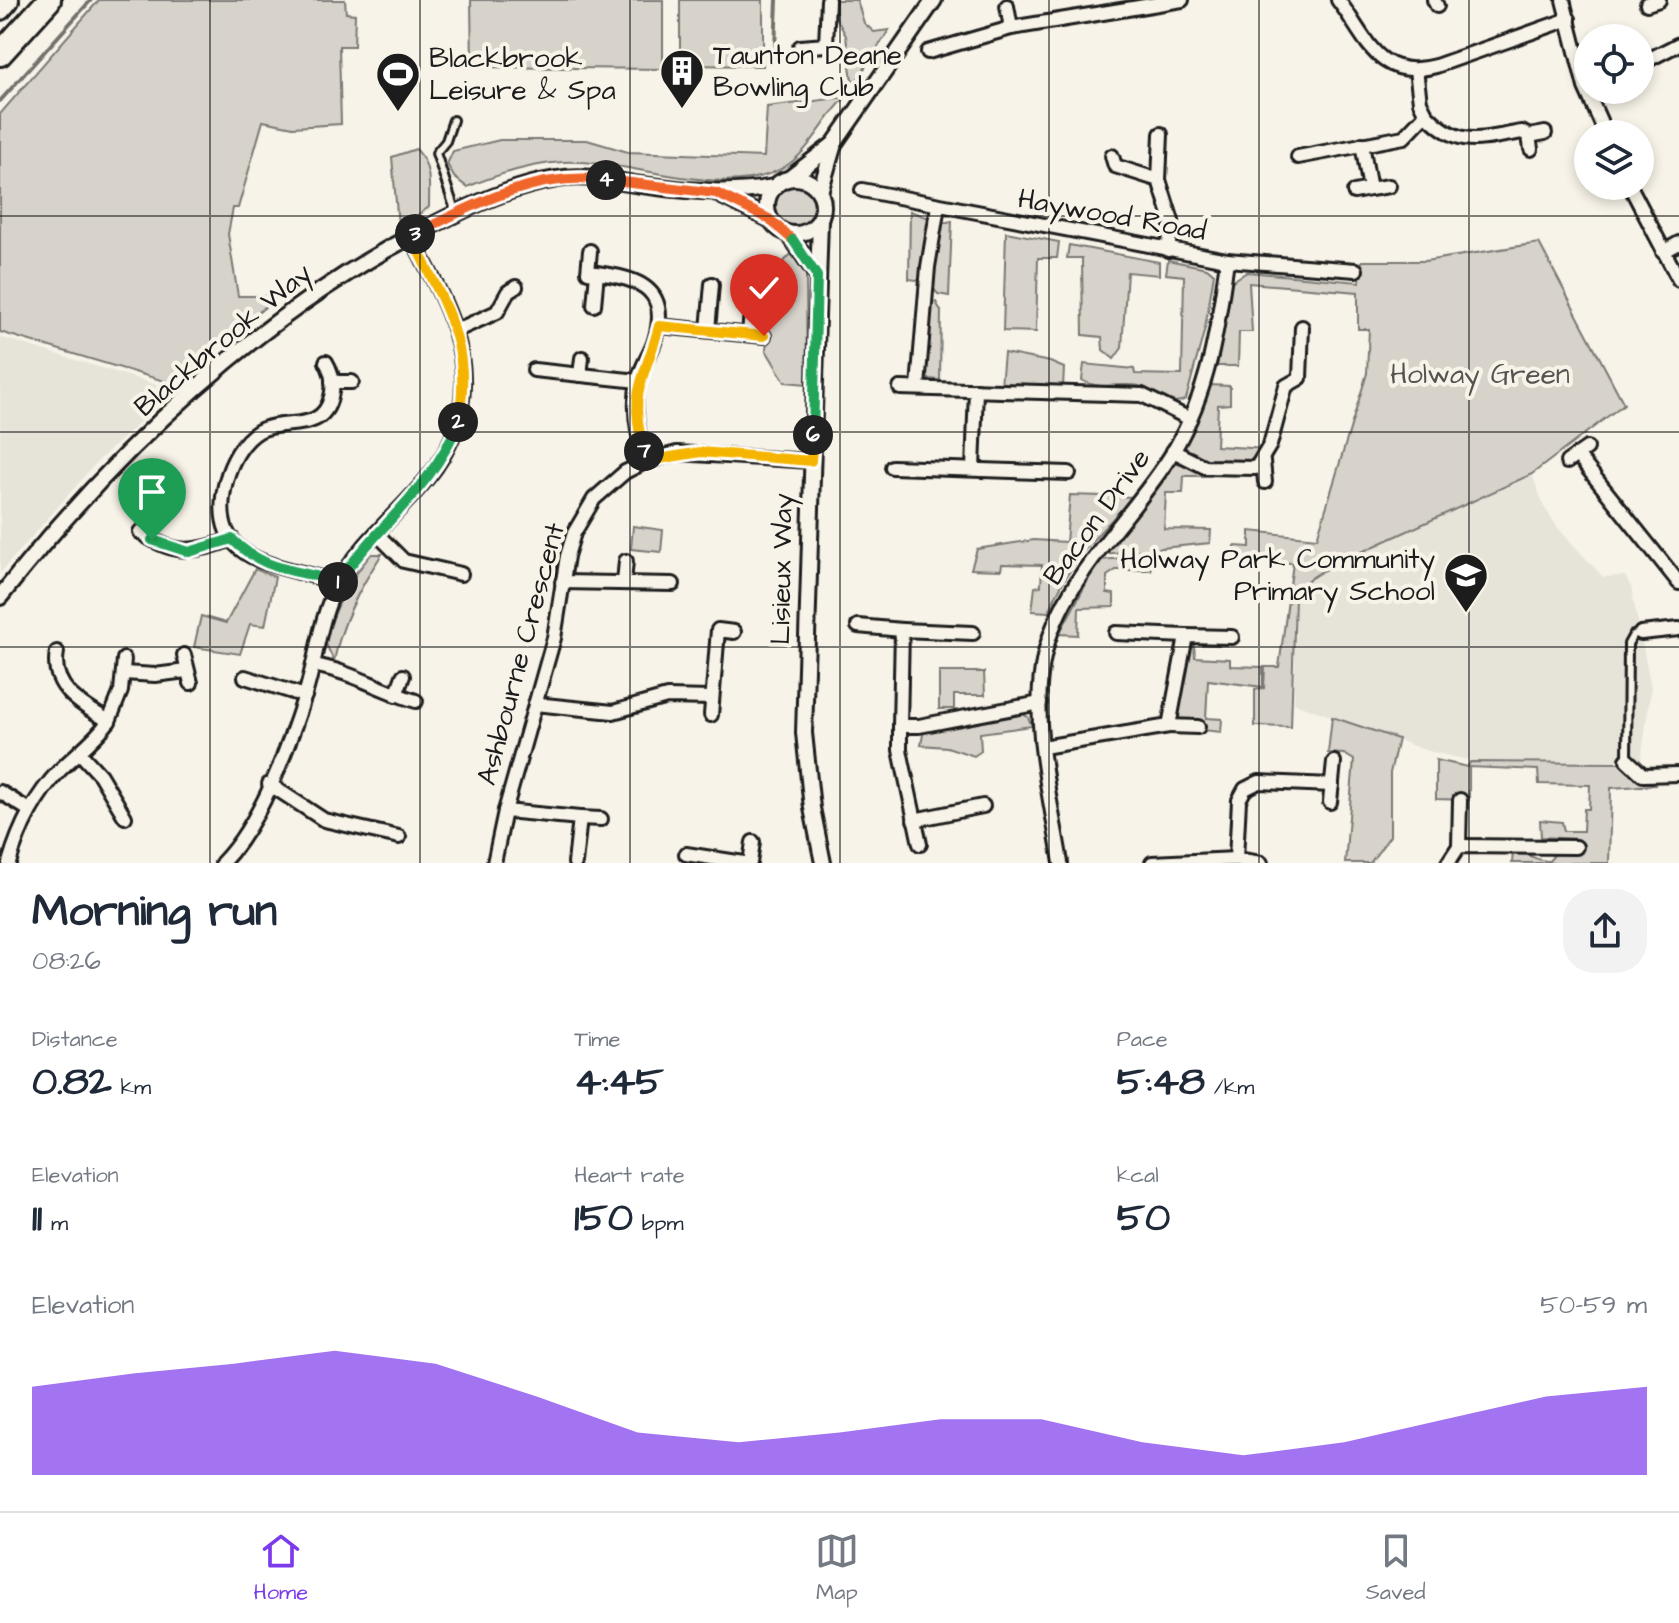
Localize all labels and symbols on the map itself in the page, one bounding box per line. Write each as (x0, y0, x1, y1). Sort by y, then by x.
place label: Taunton Deane Bowling Club (713, 36, 902, 108)
place label: Blackbrook Leisure & Spa (429, 39, 616, 110)
building icon: Taunton Deane Bowling Club (658, 47, 706, 110)
sports icon: Blackbrook Leisure & Spa (374, 50, 422, 113)
pin: 4 (586, 160, 626, 200)
street label: Haywood Road (1014, 179, 1209, 253)
pin: 3 (395, 214, 435, 254)
street label: Blackbrook Way (126, 254, 321, 427)
pin (730, 254, 798, 336)
park label: Holway Green (1390, 355, 1570, 396)
pin: 2 (438, 402, 478, 442)
pin: 6 (793, 415, 833, 455)
pin: 7 (624, 431, 664, 471)
street label: Bacon Drive (1034, 441, 1160, 593)
pin (118, 458, 186, 540)
street label: Lisieux Way (761, 493, 805, 645)
street label: Ashbourne Crescent (467, 518, 575, 789)
place label: Holway Park Community Primary School (1120, 540, 1435, 613)
school or university icon: Holway Park Community Primary School (1442, 551, 1490, 614)
pin: 1 (318, 562, 358, 602)

